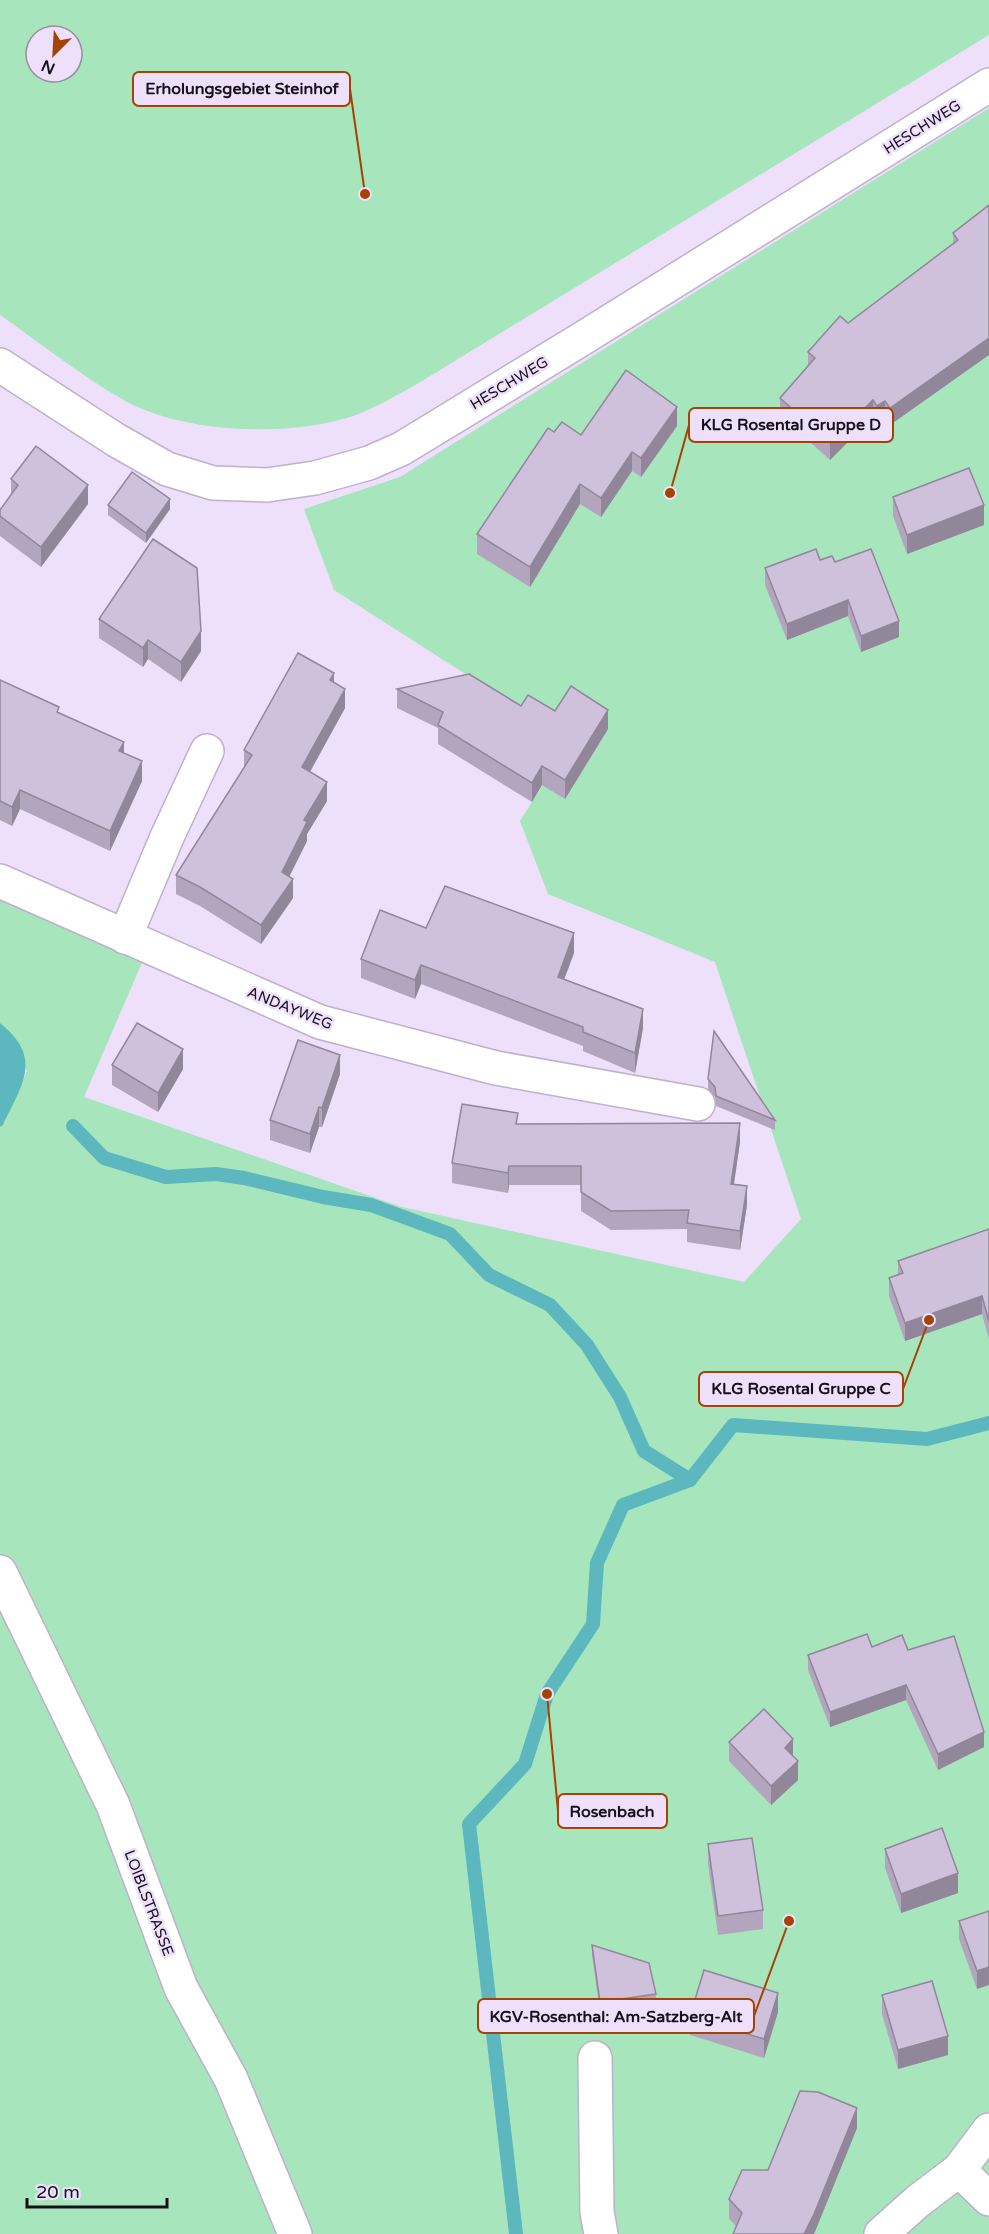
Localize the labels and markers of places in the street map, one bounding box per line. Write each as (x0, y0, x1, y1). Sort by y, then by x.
callout: Erholungsgebiet Steinhof (133, 72, 350, 106)
callout: KLG Rosental Gruppe D (689, 408, 893, 442)
callout: KLG Rosental Gruppe C (699, 1372, 903, 1406)
callout: Rosenbach (558, 1794, 667, 1828)
callout: KGV-Rosenthal: Am-Satzberg-Alt (478, 1999, 754, 2033)

